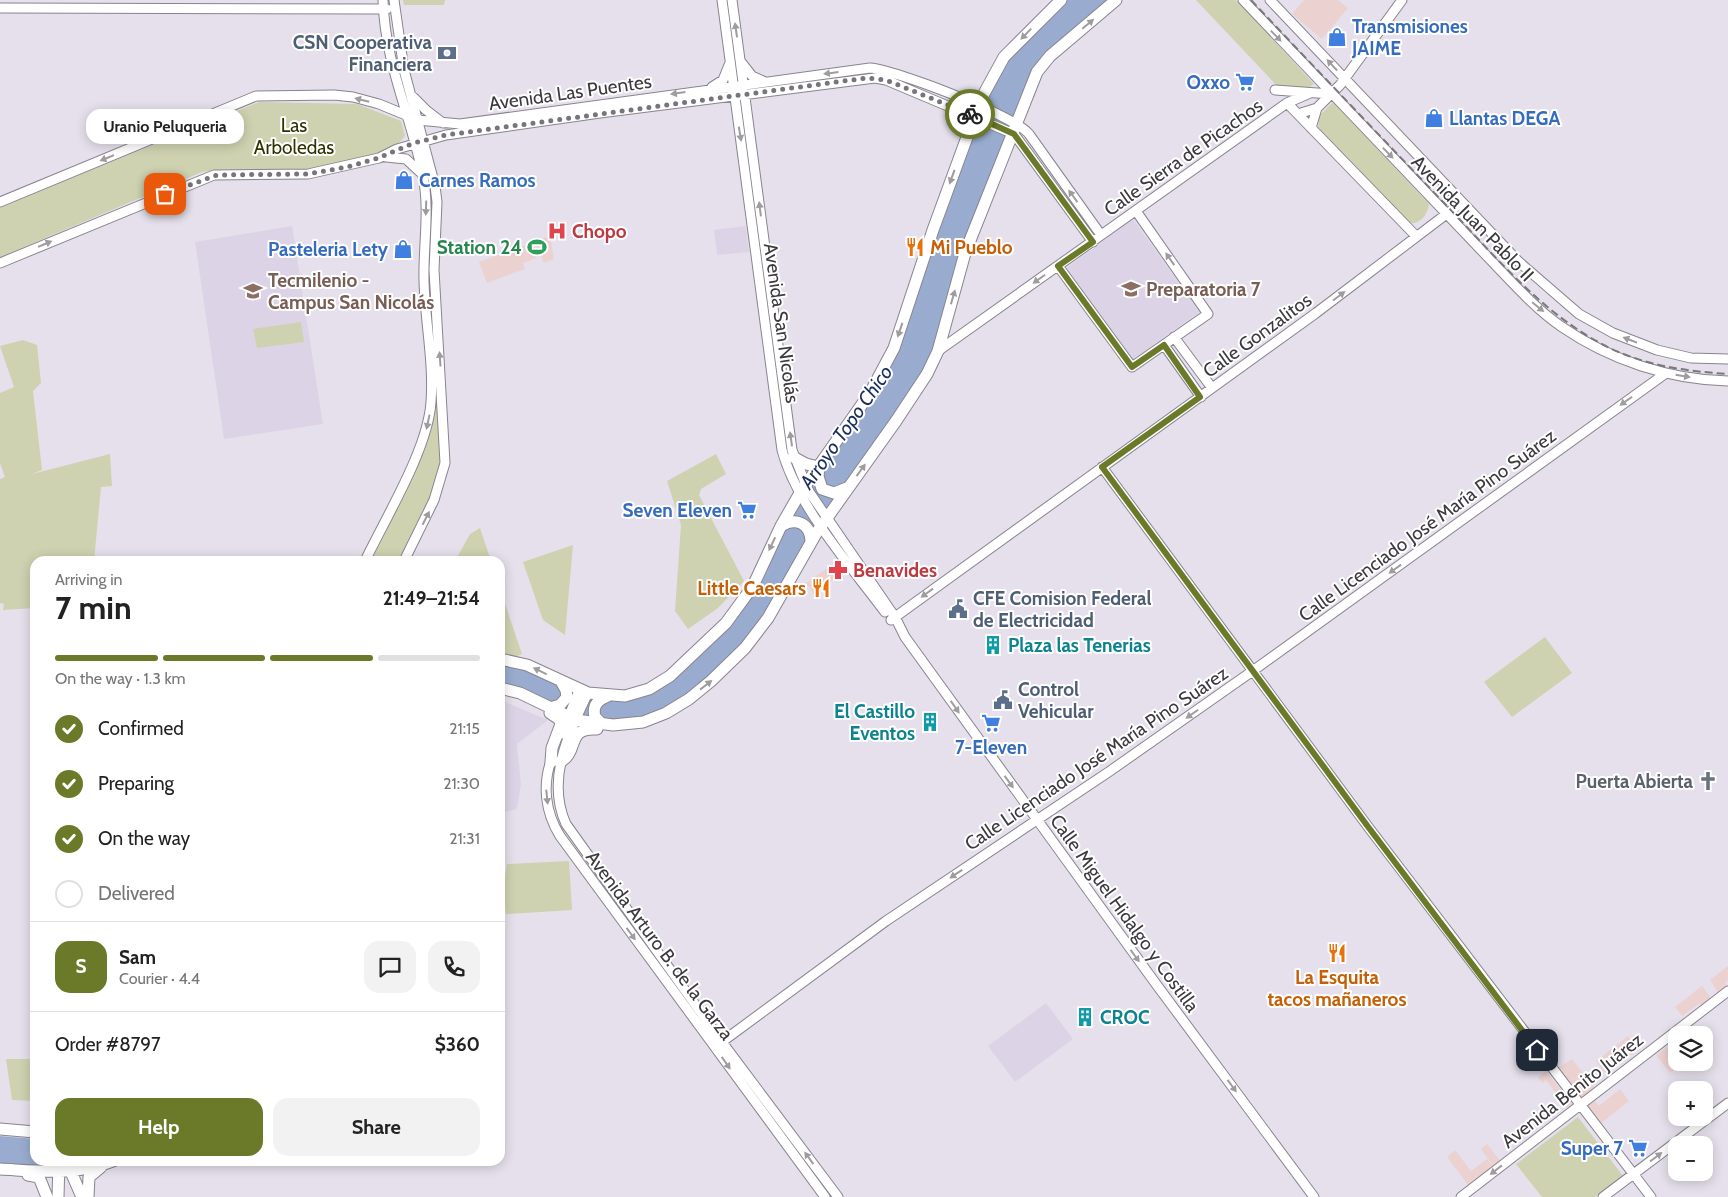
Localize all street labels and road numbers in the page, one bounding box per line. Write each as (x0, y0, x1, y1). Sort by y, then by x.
street label: Avenida Las Puentes (487, 70, 653, 115)
street label: Calle Sierra de Picachos (1100, 94, 1267, 221)
street label: Avenida Juan Pablo II (1407, 151, 1539, 286)
street label: Avenida San Nicolás (759, 242, 804, 405)
street label: Calle Gonzalitos (1198, 288, 1316, 383)
street label: Calle Licenciado José María Pino Suárez (1294, 424, 1561, 627)
street label: Calle Licenciado José María Pino Suárez (960, 661, 1232, 855)
street label: Calle Miguel Hidalgo y Costilla (1045, 810, 1204, 1017)
street label: Avenida Arturo B. de la Garza (581, 846, 738, 1044)
street label: Avenida Benito Juárez (1497, 1028, 1648, 1153)

